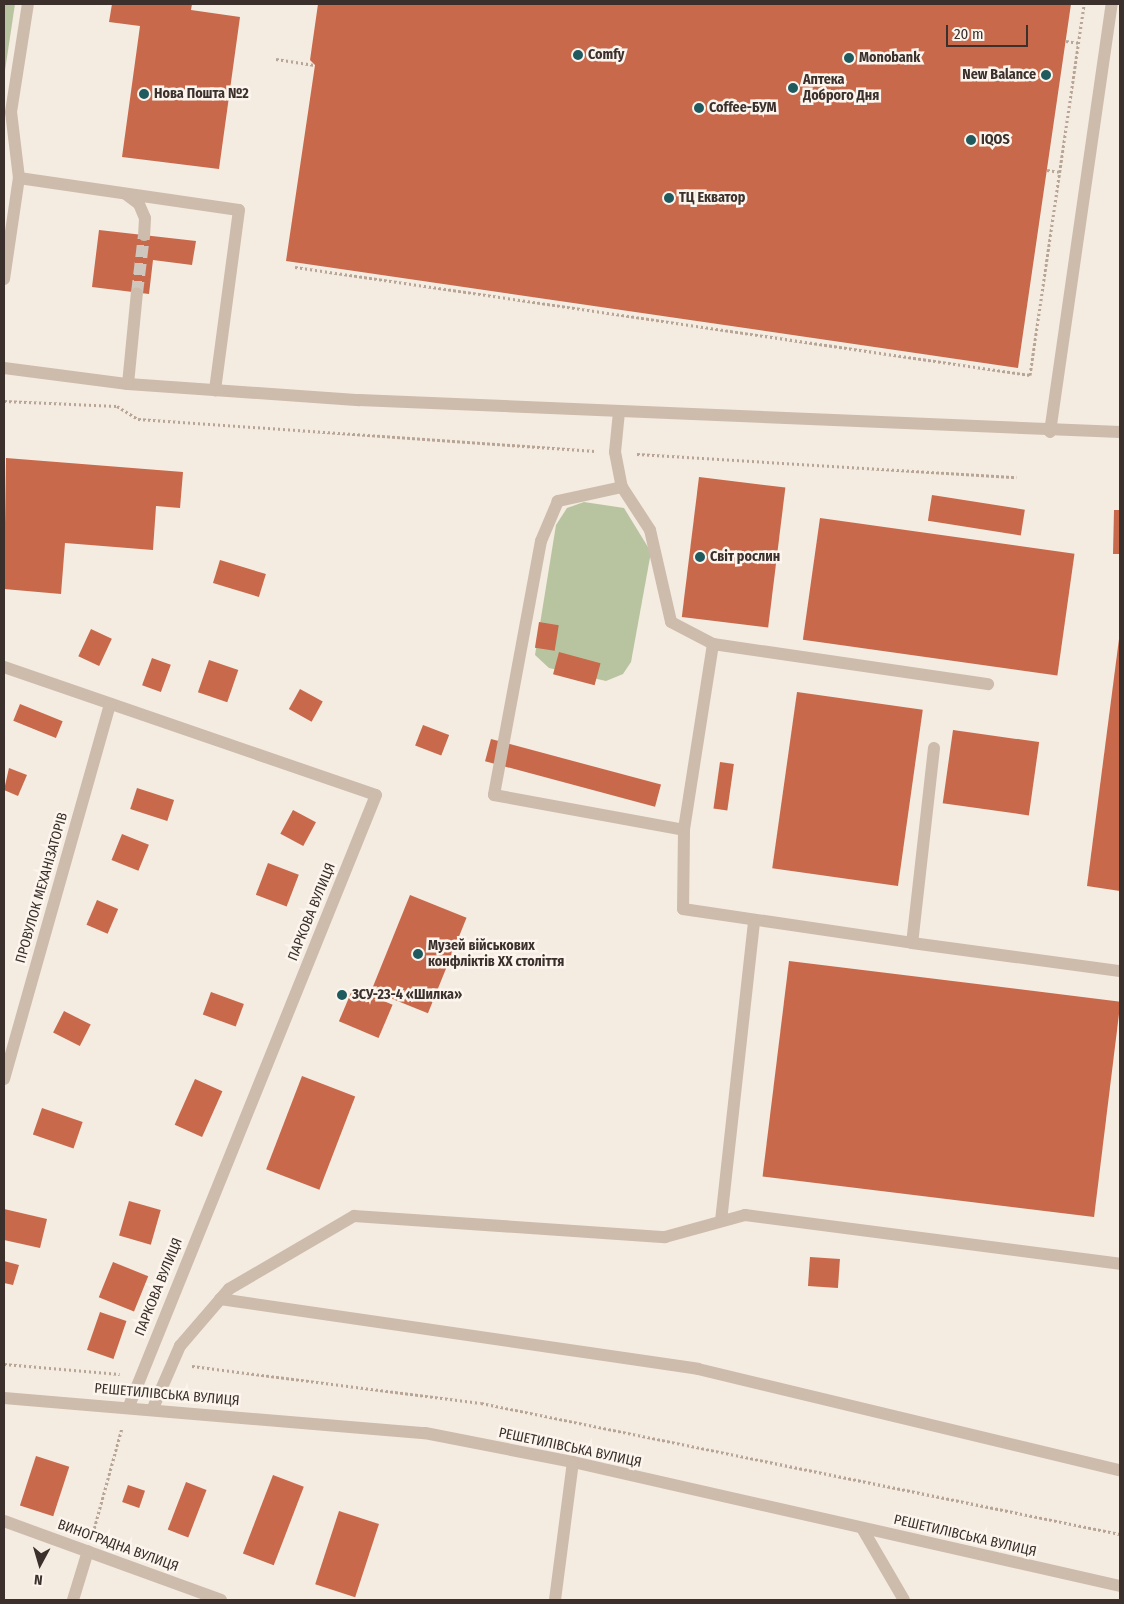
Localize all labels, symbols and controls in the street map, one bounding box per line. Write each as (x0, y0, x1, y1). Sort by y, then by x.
scale bar (949, 15, 1032, 47)
text: 20 m (954, 25, 984, 43)
place label: Comfy (588, 47, 624, 63)
marker: Comfy (572, 49, 584, 61)
place label: Monobank (859, 50, 920, 66)
marker: Monobank (843, 52, 855, 64)
place label: New Balance (962, 67, 1036, 83)
marker: New Balance (1040, 69, 1052, 81)
place label: Аптека Доброго Дня (803, 72, 879, 104)
marker: Аптека Доброго Дня (787, 82, 799, 94)
place label: Нова Пошта №2 (154, 86, 249, 102)
marker: Нова Пошта №2 (138, 88, 150, 100)
place label: Coffee-БУМ (709, 100, 777, 116)
marker: Coffee-БУМ (693, 102, 705, 114)
place label: IQOS (981, 132, 1010, 148)
marker: IQOS (965, 134, 977, 146)
place label: ТЦ Екватор (679, 190, 745, 206)
marker: ТЦ Екватор (663, 192, 675, 204)
place label: Світ рослин (710, 549, 780, 565)
marker: Світ рослин (694, 551, 706, 563)
street label: ПРОВУЛОК МЕХАНІЗАТОРІВ (12, 811, 72, 965)
street label: ПАРКОВА ВУЛИЦЯ (285, 861, 339, 963)
place label: Музей військових конфліктів ХХ століття (428, 938, 564, 970)
marker: Музей військових конфліктів ХХ століття (412, 948, 424, 960)
place label: ЗСУ-23-4 «Шилка» (352, 987, 462, 1003)
marker: ЗСУ-23-4 «Шилка» (336, 989, 348, 1001)
street label: ПАРКОВА ВУЛИЦЯ (132, 1236, 186, 1338)
street label: РЕШЕТИЛІВСЬКА ВУЛИЦЯ (94, 1380, 240, 1410)
street label: РЕШЕТИЛІВСЬКА ВУЛИЦЯ (497, 1425, 643, 1471)
street label: РЕШЕТИЛІВСЬКА ВУЛИЦЯ (892, 1511, 1038, 1561)
street label: ВИНОГРАДНА ВУЛИЦЯ (55, 1516, 181, 1576)
north arrow (15, 1539, 65, 1589)
text: N (33, 1571, 43, 1588)

